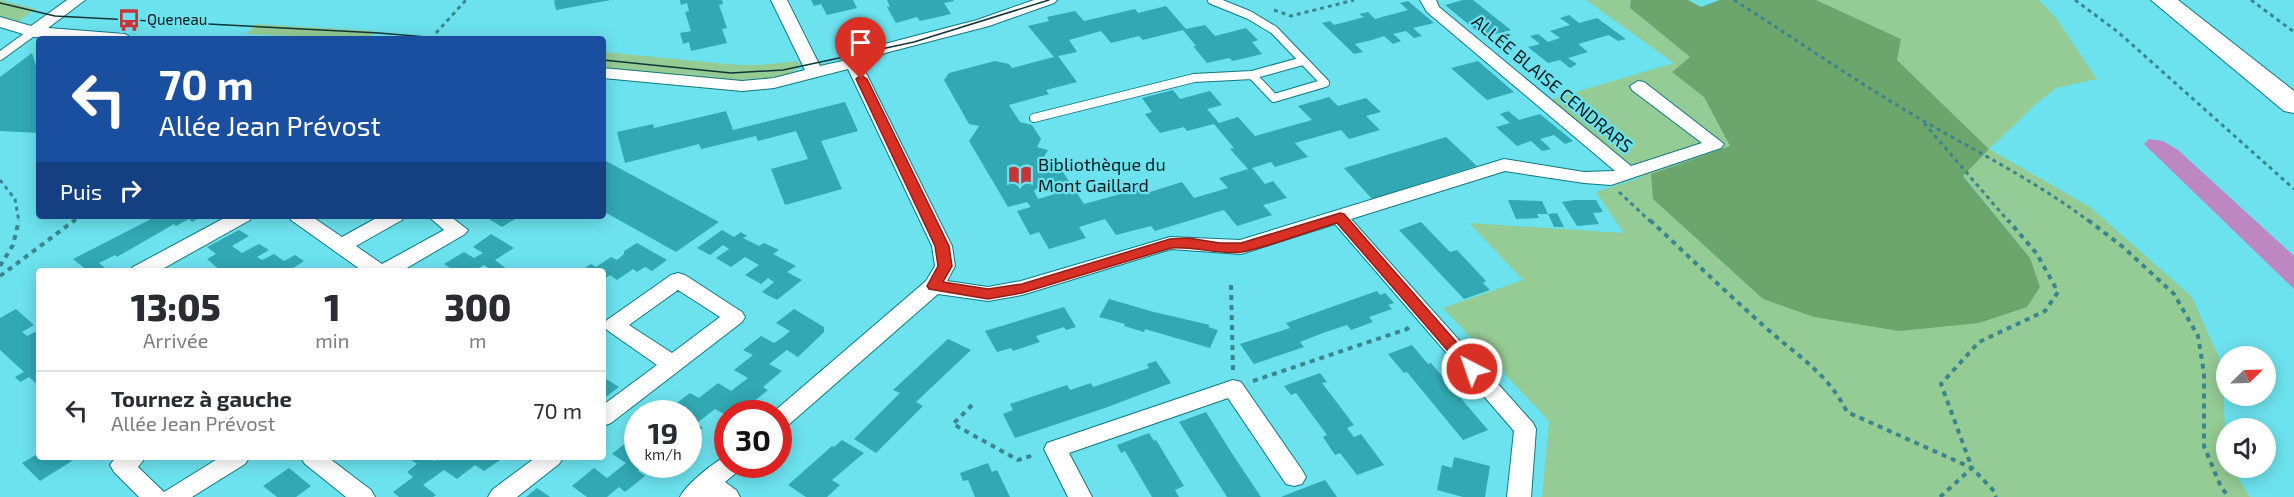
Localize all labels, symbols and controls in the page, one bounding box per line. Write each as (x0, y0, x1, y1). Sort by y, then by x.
bus stop icon: Queneau (116, 7, 142, 33)
place label: Queneau (147, 10, 207, 29)
street label: ALLÉE BLAISE CENDRARS (1468, 10, 1637, 157)
pin (835, 17, 886, 79)
icon: arrive (844, 26, 877, 59)
text: 70 m (159, 58, 254, 108)
icon: left (60, 60, 138, 138)
text: Allée Jean Prévost (159, 109, 381, 141)
place label: Bibliothèque du Mont Gaillard (1038, 153, 1166, 196)
library icon: Bibliothèque du Mont Gaillard (1007, 162, 1033, 188)
icon: right (114, 174, 147, 207)
text: Puis (60, 178, 102, 204)
text: 13:05 (131, 285, 221, 328)
text: 1 (324, 285, 341, 328)
text: 300 (444, 285, 511, 328)
text: Arrivée (143, 328, 208, 352)
text: min (315, 328, 349, 352)
text: m (469, 328, 486, 352)
position arrow (1440, 337, 1504, 401)
north arrow (2216, 346, 2276, 406)
map controls (2216, 346, 2276, 478)
text: Tournez à gauche (111, 385, 292, 411)
icon: left (60, 394, 93, 427)
text: 70 m (533, 397, 582, 423)
speed limit sign: 30 (714, 400, 792, 478)
text: Allée Jean Prévost (111, 411, 275, 435)
text: 19 (648, 414, 678, 450)
button: sound (2216, 418, 2276, 478)
text: km/h (644, 445, 682, 463)

